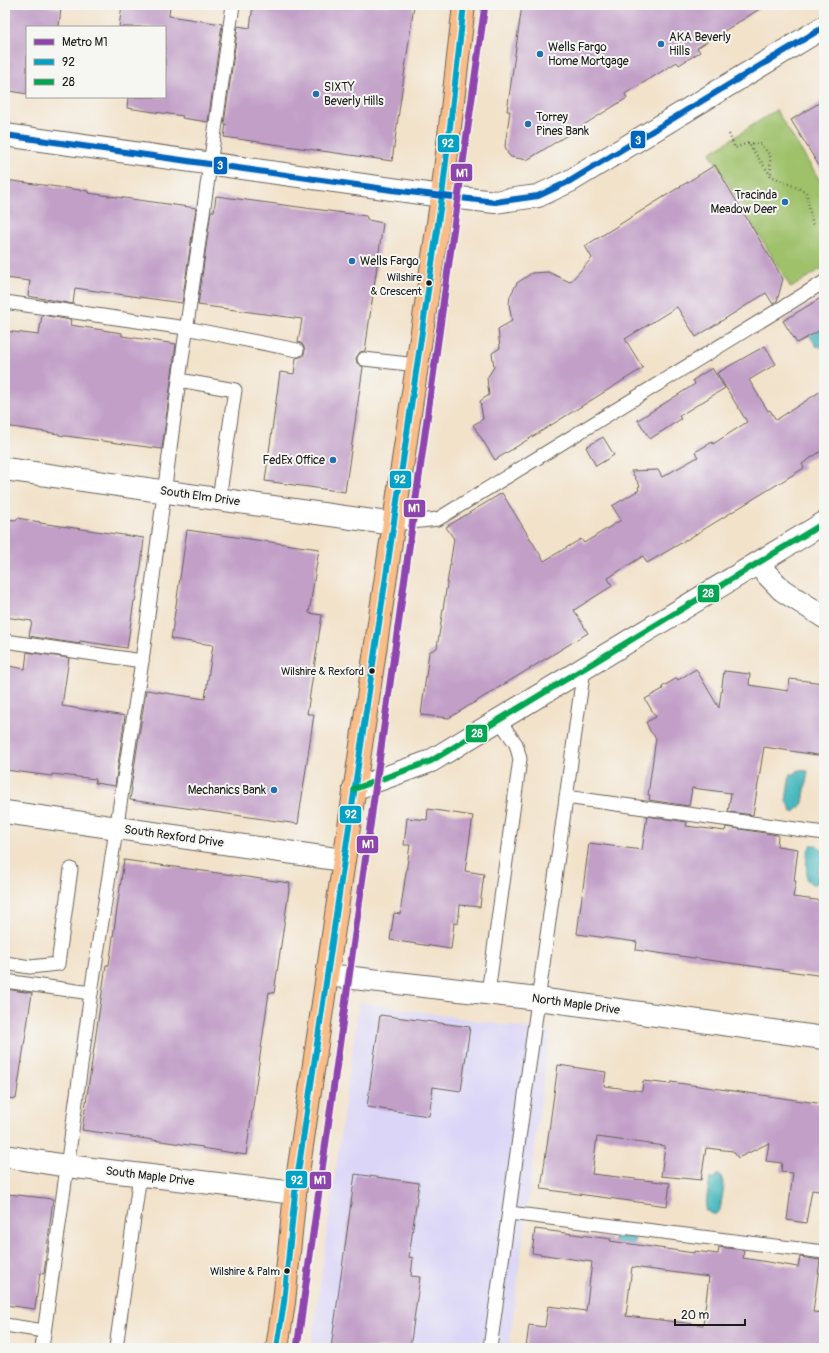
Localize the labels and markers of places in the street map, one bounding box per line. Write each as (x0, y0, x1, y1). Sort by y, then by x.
place label: AKA Beverly Hills (669, 30, 731, 59)
marker: AKA Beverly Hills (656, 39, 666, 49)
place label: Wells Fargo Home Mortgage (548, 40, 629, 69)
marker: Wells Fargo Home Mortgage (535, 49, 545, 59)
place label: SIXTY Beverly Hills (324, 80, 384, 109)
marker: SIXTY Beverly Hills (311, 89, 321, 99)
place label: Torrey Pines Bank (536, 110, 589, 139)
marker: Torrey Pines Bank (523, 119, 533, 129)
place label: Tracinda Meadow Deer (711, 188, 778, 217)
marker: Tracinda Meadow Deer (780, 197, 790, 207)
place label: Wells Fargo (360, 254, 419, 269)
marker: Wells Fargo (347, 256, 357, 266)
place label: Wilshire & Crescent (371, 271, 423, 298)
marker: Wilshire & Crescent (424, 278, 434, 288)
place label: FedEx Office (262, 453, 325, 468)
marker: FedEx Office (328, 455, 338, 465)
place label: Wilshire & Rexford (281, 665, 364, 678)
marker: Wilshire & Rexford (367, 666, 377, 676)
place label: Mechanics Bank (188, 783, 266, 798)
marker: Mechanics Bank (269, 785, 279, 795)
place label: Wilshire & Palm (210, 1265, 280, 1278)
marker: Wilshire & Palm (282, 1266, 292, 1276)

